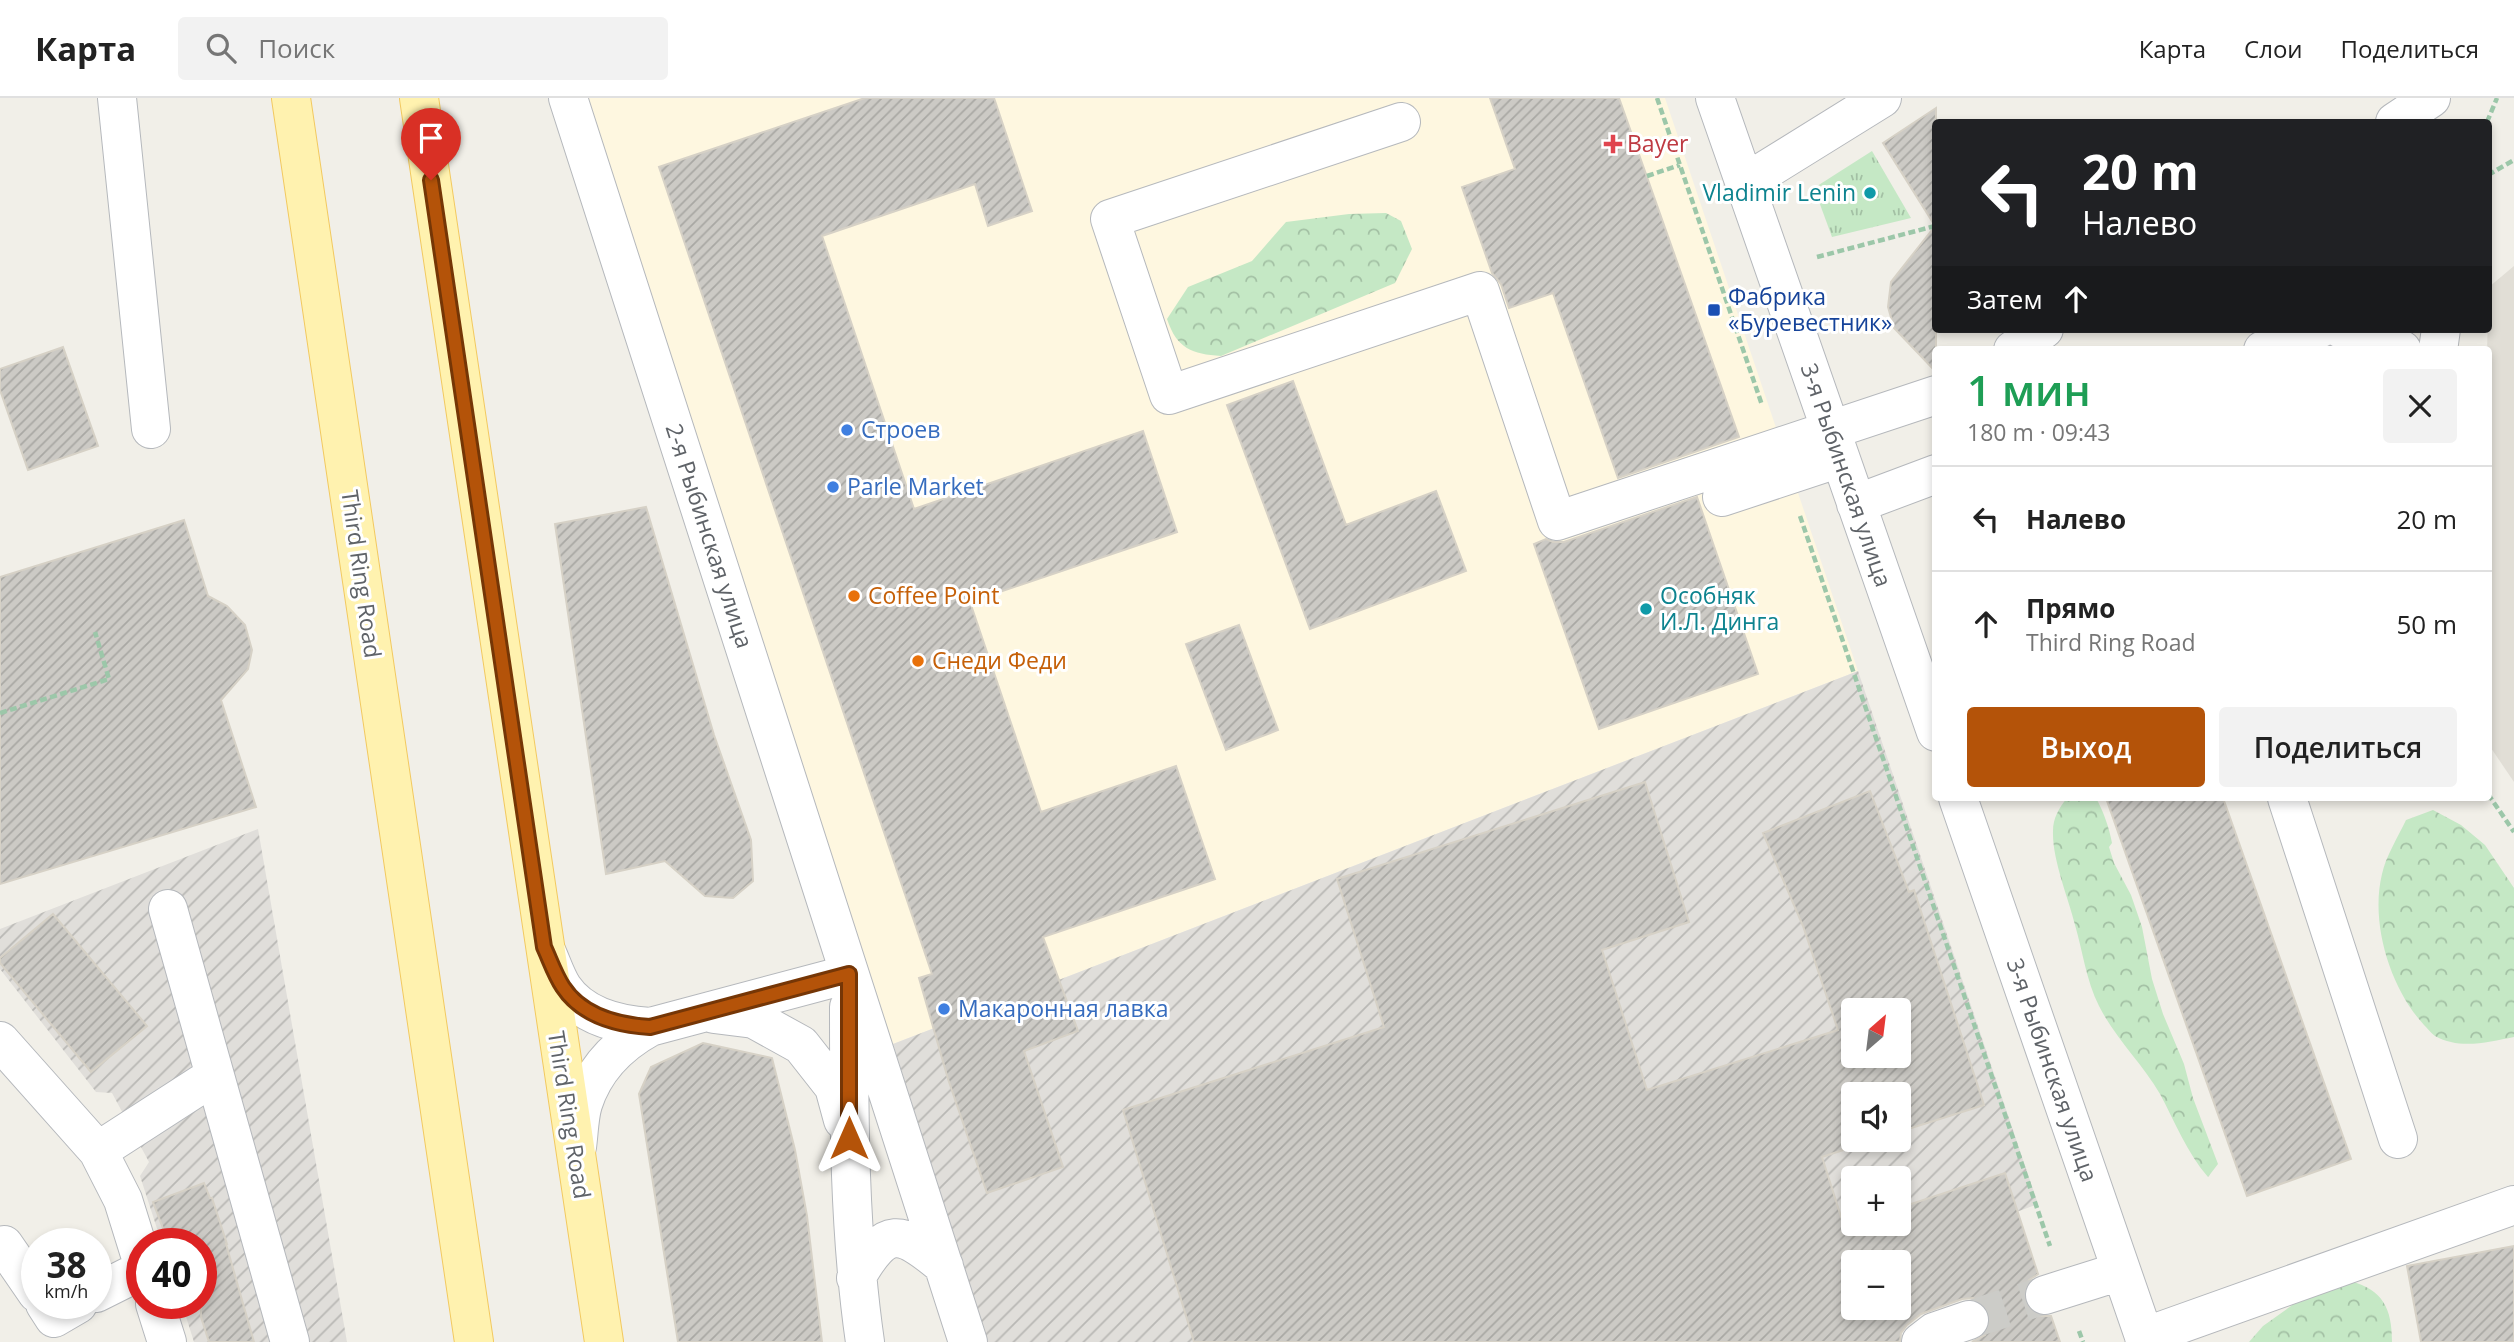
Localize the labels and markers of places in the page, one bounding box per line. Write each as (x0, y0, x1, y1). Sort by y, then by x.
pin (401, 108, 461, 180)
place label: Bayer (1627, 127, 1689, 159)
marker: Bayer (1605, 136, 1621, 152)
place label: Vladimir Lenin (1702, 176, 1856, 208)
marker: Vladimir Lenin (1862, 185, 1878, 201)
place label: Фабрика «Буревестник» (1728, 280, 1892, 338)
marker: Фабрика «Буревестник» (1706, 302, 1722, 318)
place label: Строев (861, 413, 940, 445)
marker: Строев (839, 422, 855, 438)
place label: Parle Market (847, 470, 984, 502)
marker: Parle Market (825, 479, 841, 495)
place label: Coffee Point (868, 579, 999, 611)
place label: Особняк И.Л. Динга (1660, 579, 1779, 637)
marker: Coffee Point (846, 588, 862, 604)
marker: Особняк И.Л. Динга (1638, 601, 1654, 617)
place label: Снеди Феди (932, 644, 1067, 676)
marker: Снеди Феди (910, 653, 926, 669)
place label: Макаронная лавка (958, 992, 1168, 1024)
marker: Макаронная лавка (936, 1001, 952, 1017)

